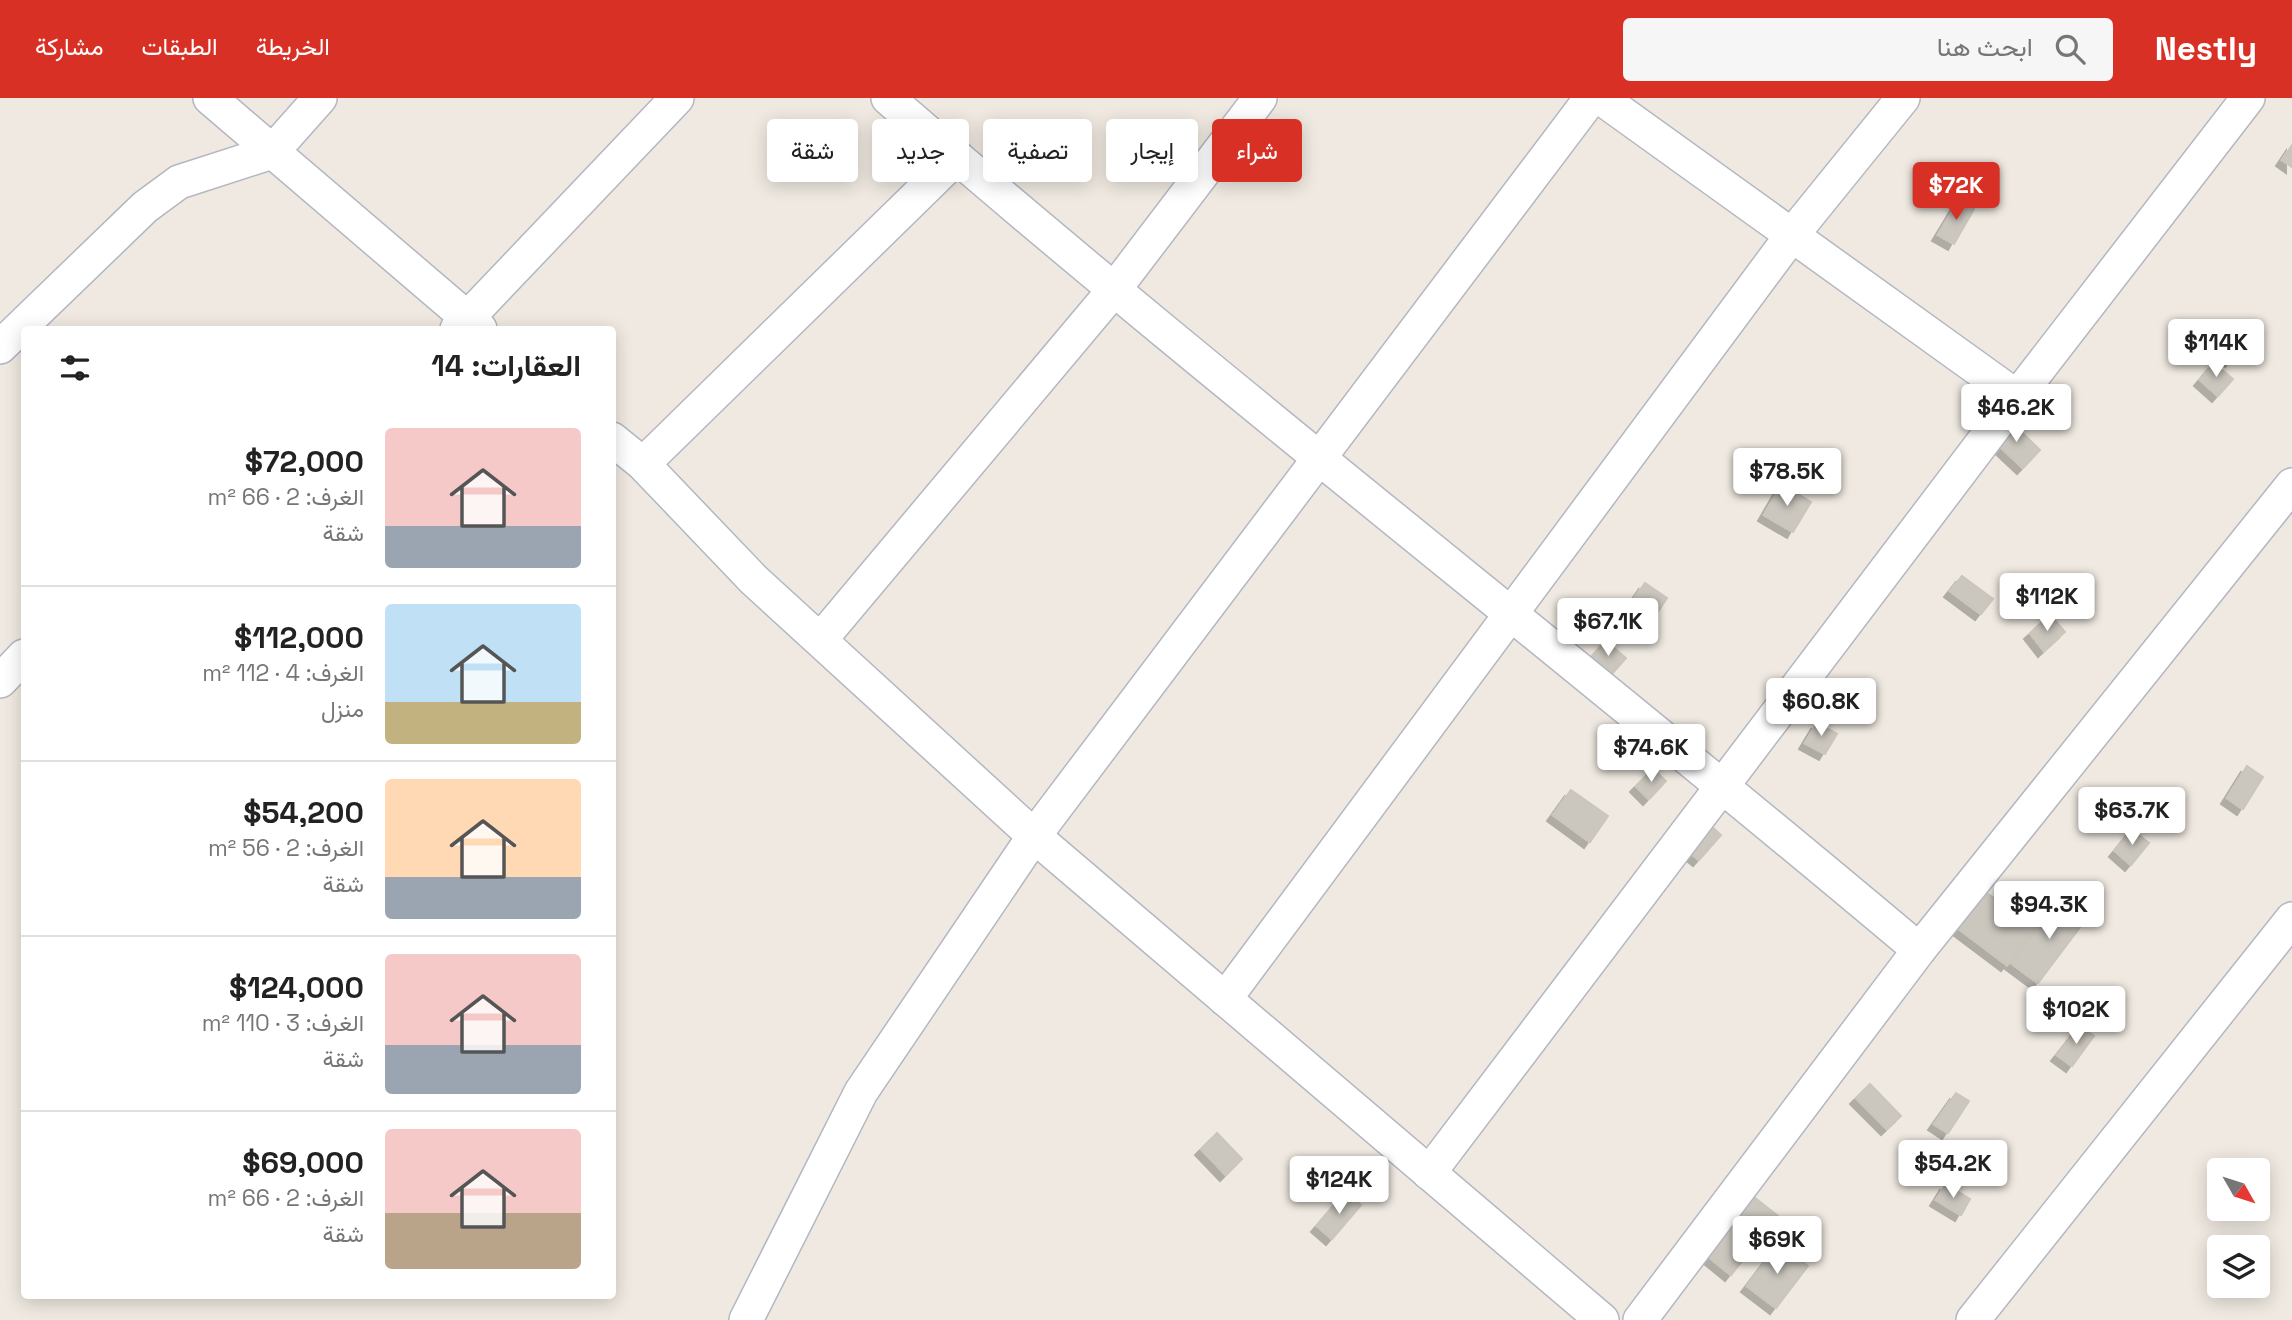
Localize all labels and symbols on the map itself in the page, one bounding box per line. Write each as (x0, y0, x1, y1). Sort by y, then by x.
pin: $72K (1915, 162, 1997, 222)
pin: $114K (2167, 320, 2265, 379)
pin: $46.2K (1959, 384, 2073, 444)
pin: $78.5K (1730, 448, 1844, 508)
pin: $112K (1998, 574, 2096, 633)
pin: $67.1K (1551, 598, 1665, 658)
pin: $60.8K (1764, 678, 1878, 738)
pin: $74.6K (1594, 724, 1708, 784)
pin: $63.7K (2075, 788, 2189, 847)
pin: $94.3K (1992, 882, 2106, 941)
pin: $102K (2027, 986, 2125, 1046)
pin: $54.2K (1896, 1140, 2010, 1200)
pin: $124K (1290, 1156, 1388, 1216)
north arrow (2207, 1158, 2270, 1222)
pin: $69K (1736, 1216, 1818, 1276)

